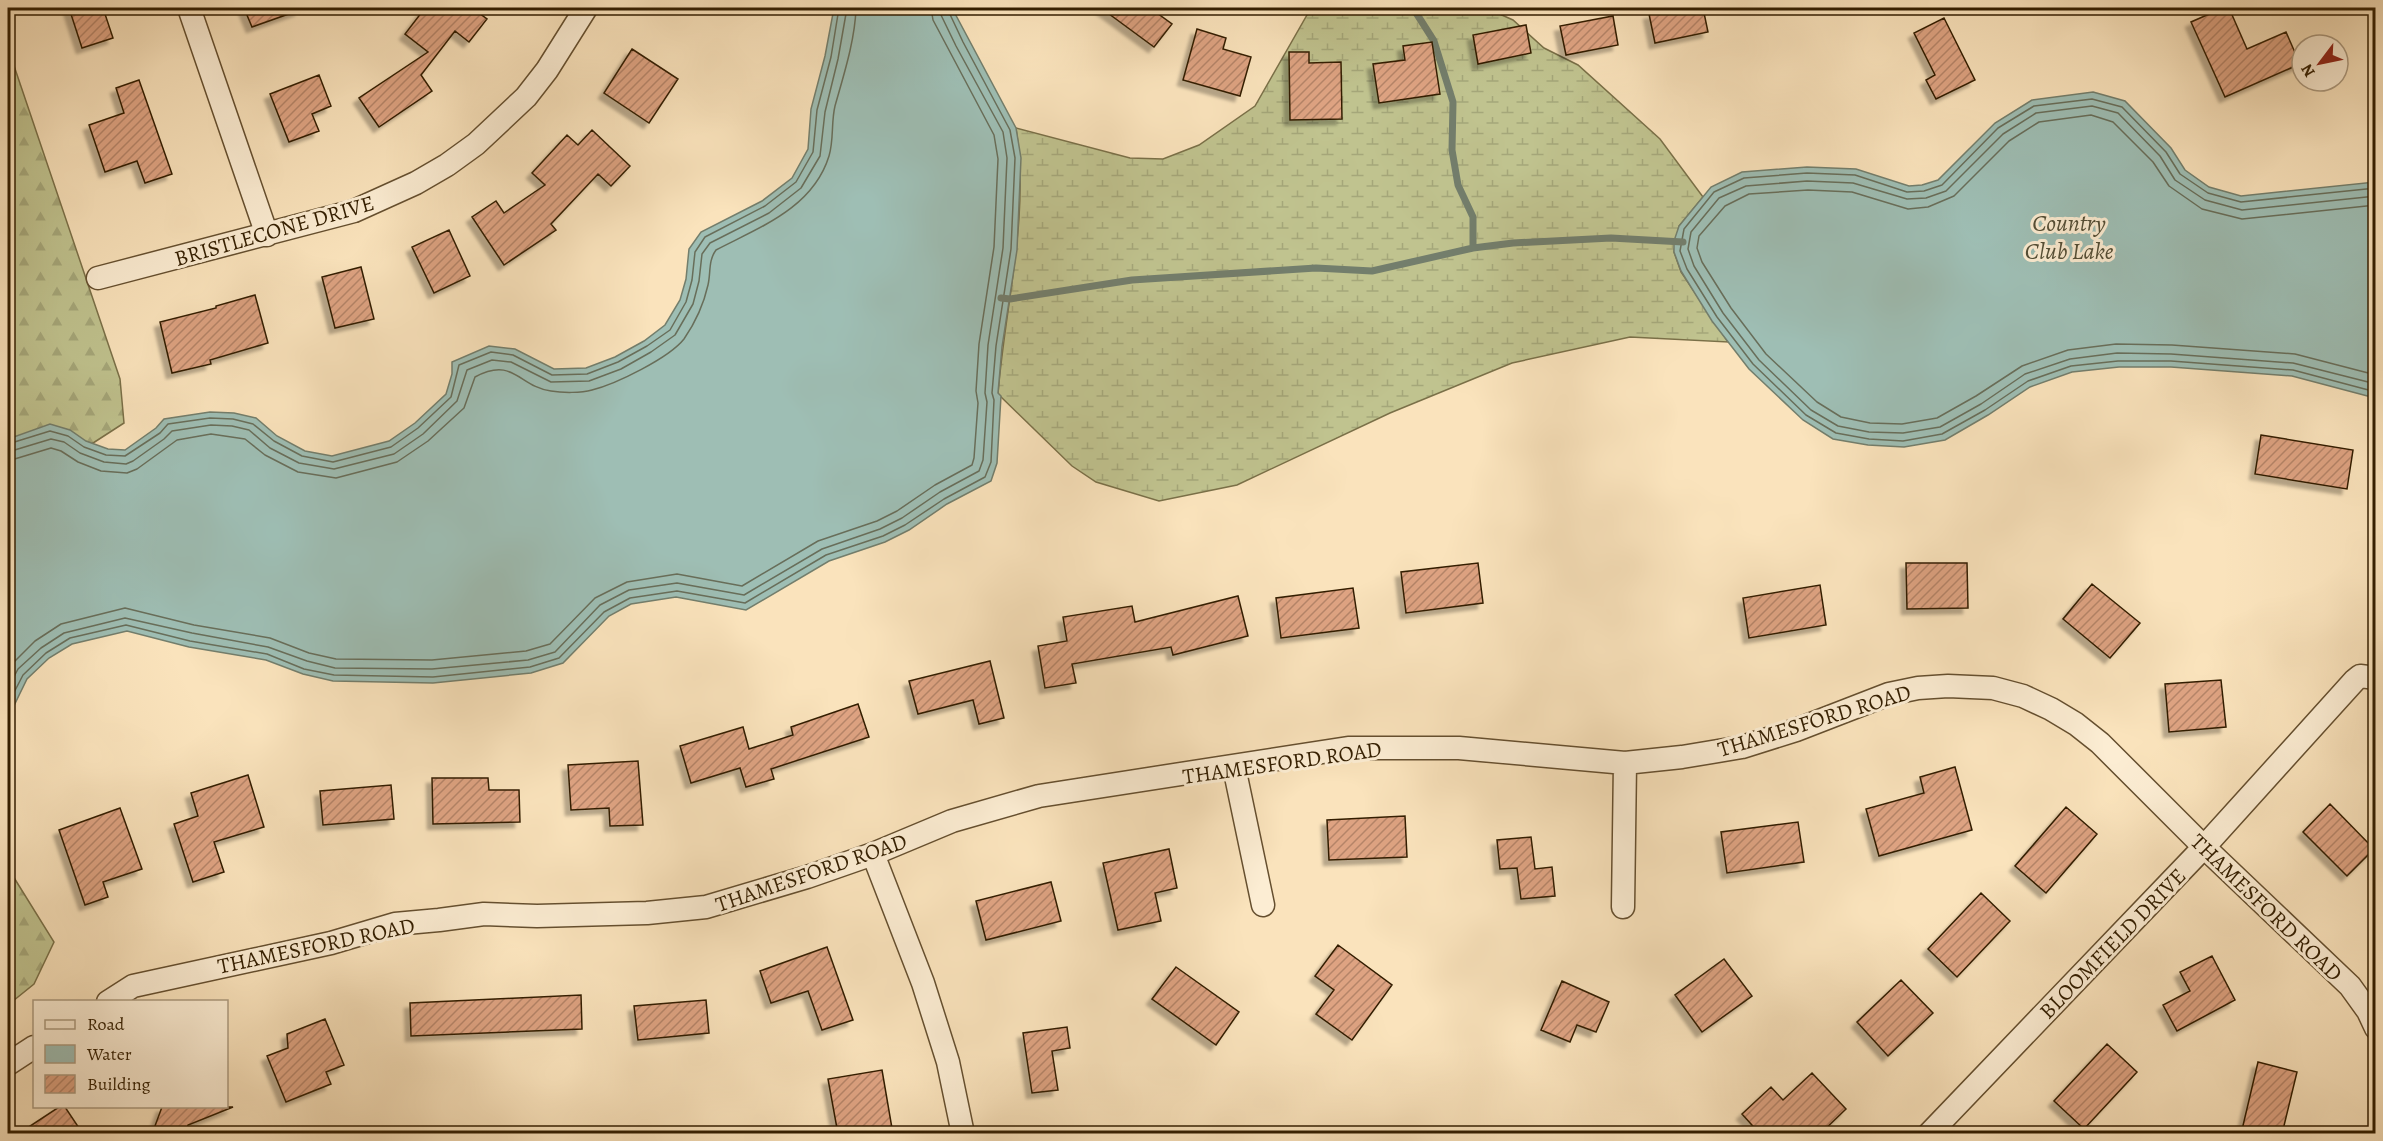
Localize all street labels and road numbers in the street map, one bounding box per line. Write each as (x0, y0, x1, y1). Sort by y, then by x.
street label: BRISTLECONE DRIVE (171, 188, 378, 274)
street label: THAMESFORD ROAD (1714, 677, 1915, 765)
street label: THAMESFORD ROAD (1181, 734, 1384, 792)
street label: THAMESFORD ROAD (712, 826, 911, 920)
street label: THAMESFORD ROAD (2184, 827, 2349, 988)
street label: BLOOMFIELD DRIVE (2033, 862, 2193, 1026)
street label: THAMESFORD ROAD (215, 910, 417, 982)

